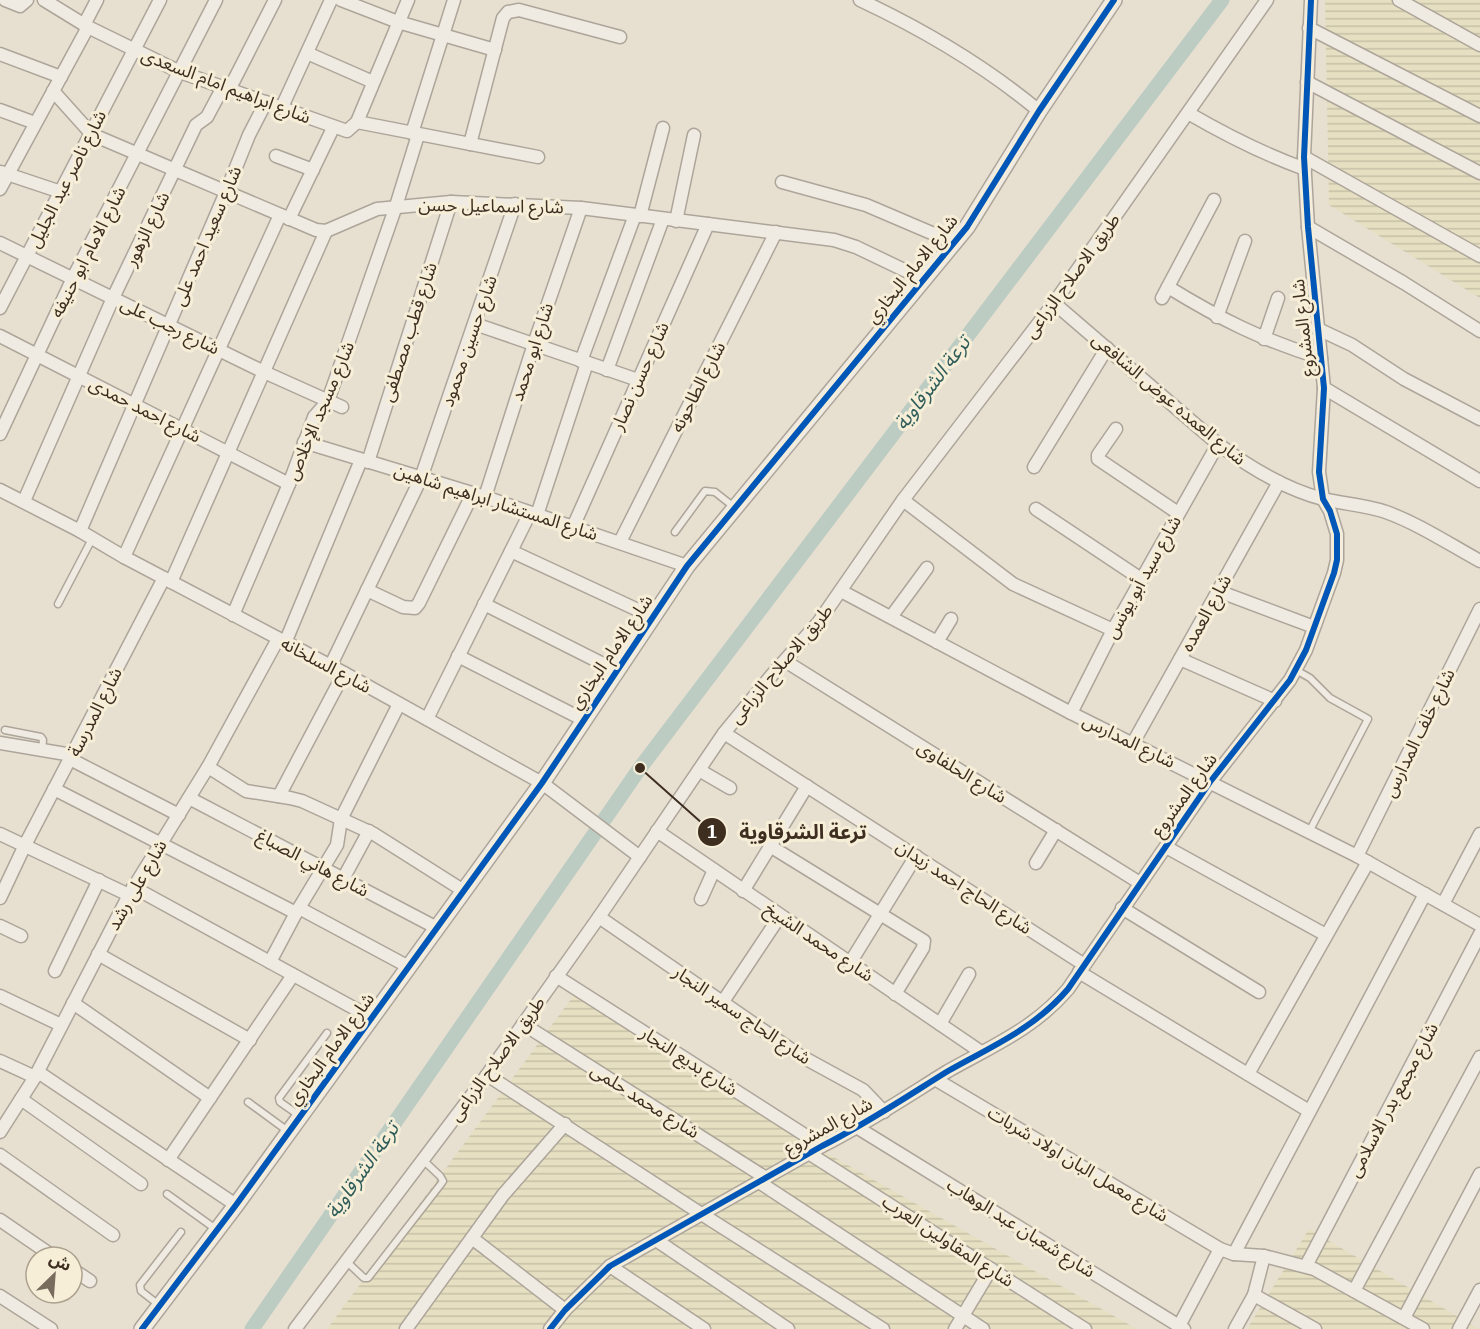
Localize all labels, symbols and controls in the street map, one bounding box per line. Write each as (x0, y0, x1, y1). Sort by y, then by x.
street label: شارع ابراهيم امام السعدى (137, 43, 314, 131)
street label: شارع ناصر عبد الجليل (22, 106, 114, 253)
street label: شارع سعيد احمد على (167, 162, 249, 310)
street label: شارع الامام ابو حنيفه (44, 182, 133, 323)
street label: شارع الزهور (118, 188, 177, 272)
street label: شارع اسماعيل حسن (418, 193, 564, 221)
street label: شارع الامام البخاري (861, 209, 965, 330)
street label: طريق الاصلاح الزراعى (1018, 209, 1126, 344)
street label: شارع قطب مصطفى (375, 259, 445, 405)
street label: شارع حسين محمود (435, 272, 505, 411)
street label: شارع المشروع (1286, 278, 1322, 378)
street label: شارع رجب على (116, 292, 223, 362)
street label: شارع ابو محمد (505, 300, 561, 405)
street label: شارع حسن نصار (605, 318, 676, 436)
street label: شارع العمده عوض الشافعى (1086, 327, 1251, 472)
water label: ترعة الشرقاوية (887, 328, 978, 435)
street label: شارع الطاحونه (665, 337, 733, 437)
street label: شارع مسجد الإخلاص (280, 338, 362, 485)
street label: شارع احمد حمدى (84, 371, 205, 450)
street label: شارع المستشار ابراهيم شاهين (390, 458, 601, 548)
street label: شارع سيد أبو يونس (1099, 511, 1188, 644)
street label: شارع العمده (1175, 570, 1239, 657)
street label: شارع الامام البخاري (564, 590, 660, 715)
street label: طريق الاصلاح الزراعى (724, 599, 839, 729)
street label: شارع السلخانه (276, 631, 375, 701)
street label: شارع المدرسة (62, 663, 130, 762)
street label: شارع خلف المدارس (1377, 665, 1462, 802)
street label: شارع المدارس (1078, 708, 1179, 776)
street label: شارع الحلفاوى (912, 735, 1011, 811)
street label: شارع المشروع (1145, 748, 1224, 843)
callout: ترعة الشرقاوية (697, 813, 879, 851)
text: ترعة الشرقاوية (739, 818, 867, 845)
text: 1 (707, 820, 718, 843)
street label: شارع هاني الصباغ (252, 823, 373, 904)
street label: شارع الحاج احمد زيدان (890, 834, 1036, 942)
street label: شارع على رشد (101, 835, 174, 936)
street label: شارع محمد الشيخ (759, 897, 878, 989)
street label: شارع الحاج سمير النجار (666, 959, 816, 1072)
street label: شارع الامام البخاري (282, 988, 382, 1111)
street label: طريق الاصلاح الزراعى (443, 992, 551, 1127)
street label: شارع مجمع بدر الاسلامى (1342, 1018, 1446, 1182)
street label: شارع بديع النجار (634, 1020, 742, 1103)
street label: شارع محمد حلمى (585, 1058, 704, 1146)
street label: شارع المشروع (779, 1092, 878, 1162)
street label: شارع معمل البان اولاد شربات (982, 1100, 1173, 1229)
water label: ترعة الشرقاوية (319, 1114, 406, 1223)
street label: شارع شعبان عبد الوهاب (941, 1173, 1100, 1285)
street label: شارع المقاولين العرب (876, 1189, 1019, 1294)
north arrow (24, 1245, 84, 1305)
text: ش (46, 1248, 75, 1275)

